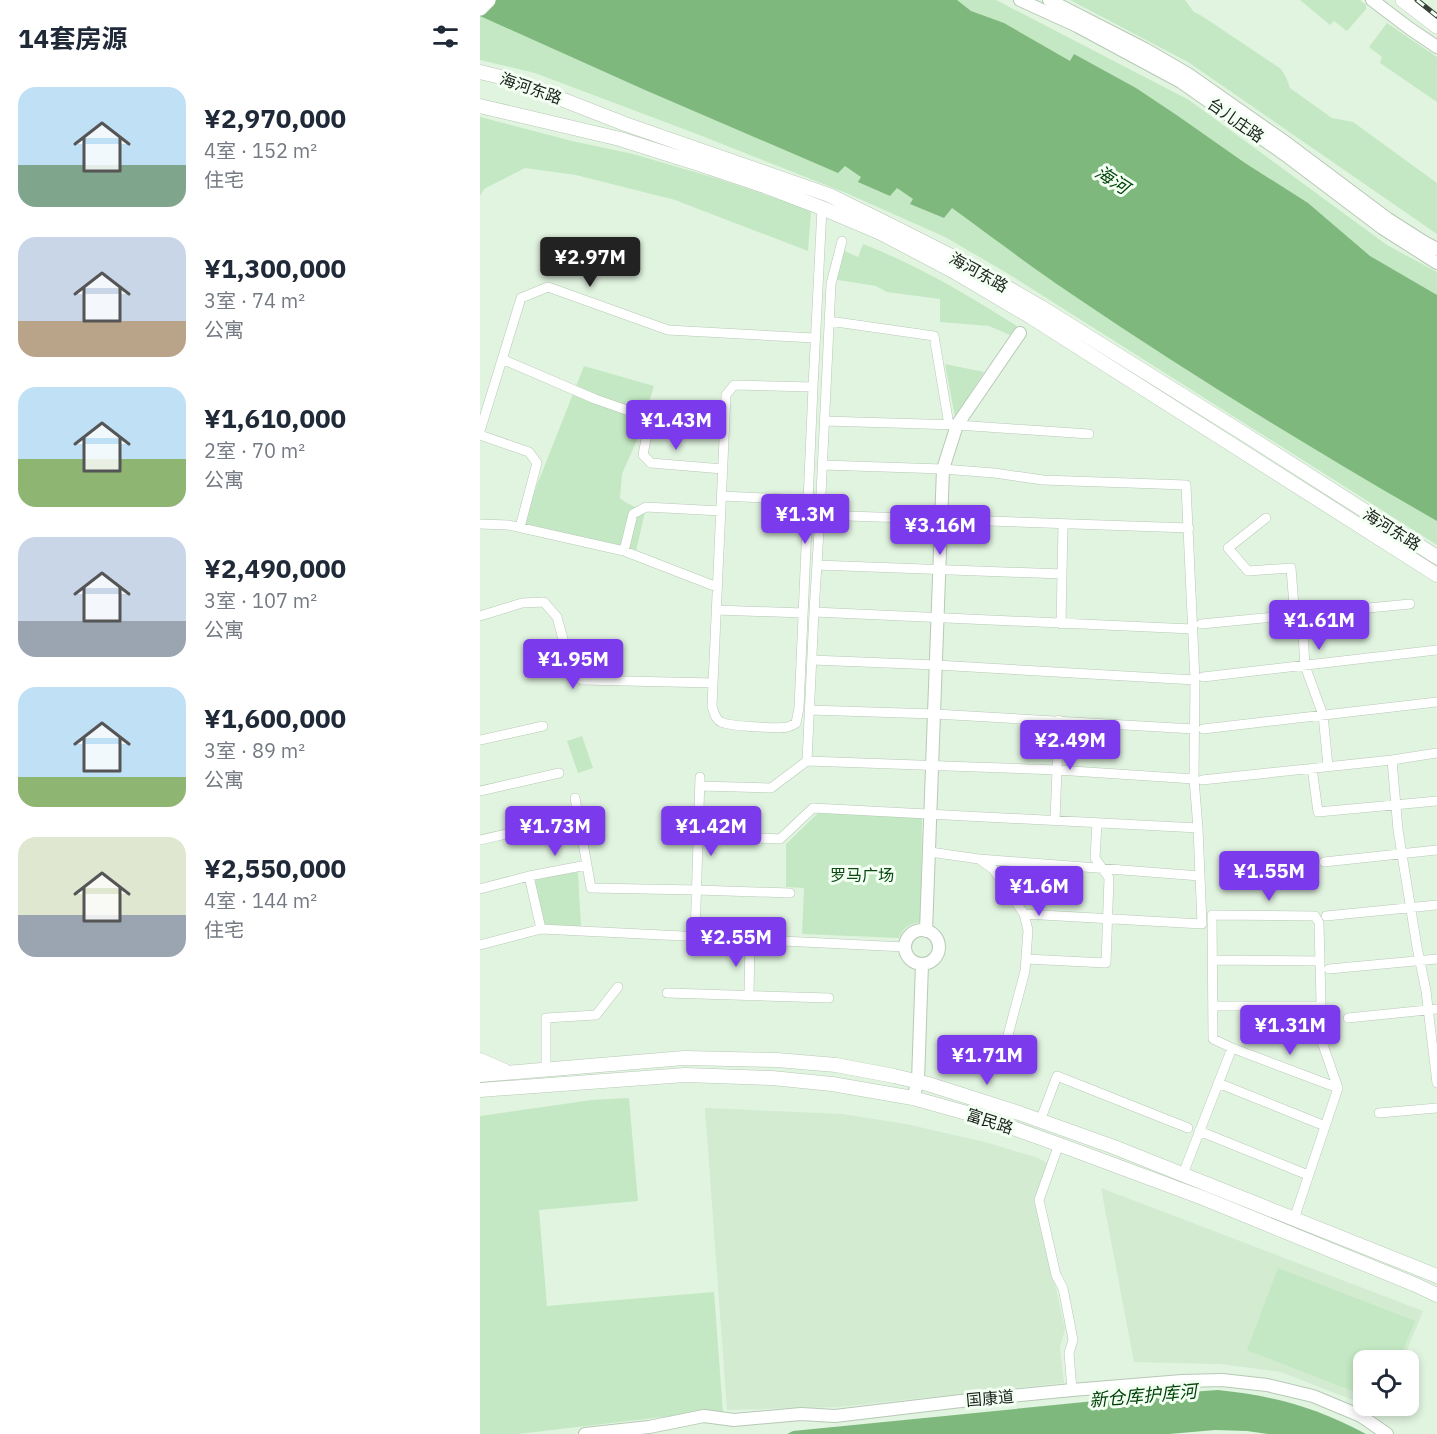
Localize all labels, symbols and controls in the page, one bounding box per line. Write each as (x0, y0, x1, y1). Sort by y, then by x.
icon: filters (429, 20, 462, 53)
text: 14套房源 (18, 21, 127, 55)
street label: 海河东路 (497, 68, 565, 108)
street label: 台儿庄路 (1204, 93, 1268, 147)
text: ¥2,970,000 (204, 101, 346, 135)
icon: home (66, 111, 138, 183)
text: 4室 · 152 m² (204, 137, 317, 164)
water label: 海河 (1091, 160, 1136, 201)
text: 住宅 (204, 166, 244, 193)
pin: ¥2.97M (541, 237, 639, 288)
text: ¥2.97M (554, 243, 626, 270)
street label: 海河东路 (946, 248, 1012, 296)
text: ¥1,300,000 (204, 251, 346, 285)
icon: home (66, 261, 138, 333)
text: 3室 · 74 m² (204, 287, 305, 314)
text: 公寓 (204, 316, 244, 343)
pin: ¥1.43M (627, 400, 725, 451)
text: ¥1,610,000 (204, 401, 346, 435)
text: ¥1.43M (640, 406, 712, 433)
icon: home (66, 411, 138, 483)
text: 2室 · 70 m² (204, 437, 305, 464)
text: 公寓 (204, 466, 244, 493)
pin: ¥1.3M (763, 494, 847, 545)
text: ¥1.3M (775, 500, 835, 527)
street label: 海河东路 (1360, 504, 1424, 554)
pin: ¥3.16M (891, 505, 989, 556)
text: ¥3.16M (904, 511, 976, 538)
text: ¥2,490,000 (204, 551, 346, 585)
icon: home (66, 561, 138, 633)
text: 3室 · 107 m² (204, 587, 317, 614)
pin: ¥1.61M (1270, 600, 1368, 651)
text: ¥1.61M (1283, 606, 1355, 633)
text: 公寓 (204, 616, 244, 643)
pin: ¥1.95M (524, 639, 622, 690)
text: ¥1.95M (537, 645, 609, 672)
text: ¥1,600,000 (204, 701, 346, 735)
icon: home (66, 711, 138, 783)
pin: ¥2.49M (1021, 720, 1119, 771)
text: ¥2.49M (1034, 726, 1106, 753)
text: 3室 · 89 m² (204, 737, 305, 764)
text: 公寓 (204, 766, 244, 793)
pin: ¥1.73M (506, 806, 604, 857)
pin: ¥1.42M (662, 806, 760, 857)
text: ¥1.73M (519, 812, 591, 839)
text: ¥1.42M (675, 812, 747, 839)
text: ¥2,550,000 (204, 851, 346, 885)
pin: ¥1.55M (1220, 851, 1318, 902)
text: ¥1.55M (1233, 857, 1305, 884)
icon: home (66, 861, 138, 933)
park label: 罗马广场 (830, 865, 894, 885)
pin: ¥1.6M (997, 866, 1081, 917)
text: ¥1.6M (1009, 872, 1069, 899)
text: 4室 · 144 m² (204, 887, 317, 914)
text: 住宅 (204, 916, 244, 943)
pin: ¥2.55M (687, 917, 785, 968)
text: ¥2.55M (700, 923, 772, 950)
pin: ¥1.31M (1241, 1005, 1339, 1056)
text: ¥1.31M (1254, 1011, 1326, 1038)
pin: ¥1.71M (938, 1035, 1036, 1086)
text: ¥1.71M (951, 1041, 1023, 1068)
street label: 富民路 (964, 1104, 1016, 1138)
map controls (1353, 1350, 1419, 1416)
button: locate (1353, 1350, 1419, 1416)
water label: 新仓库护库河 (1088, 1379, 1201, 1412)
street label: 国康道 (965, 1386, 1015, 1410)

